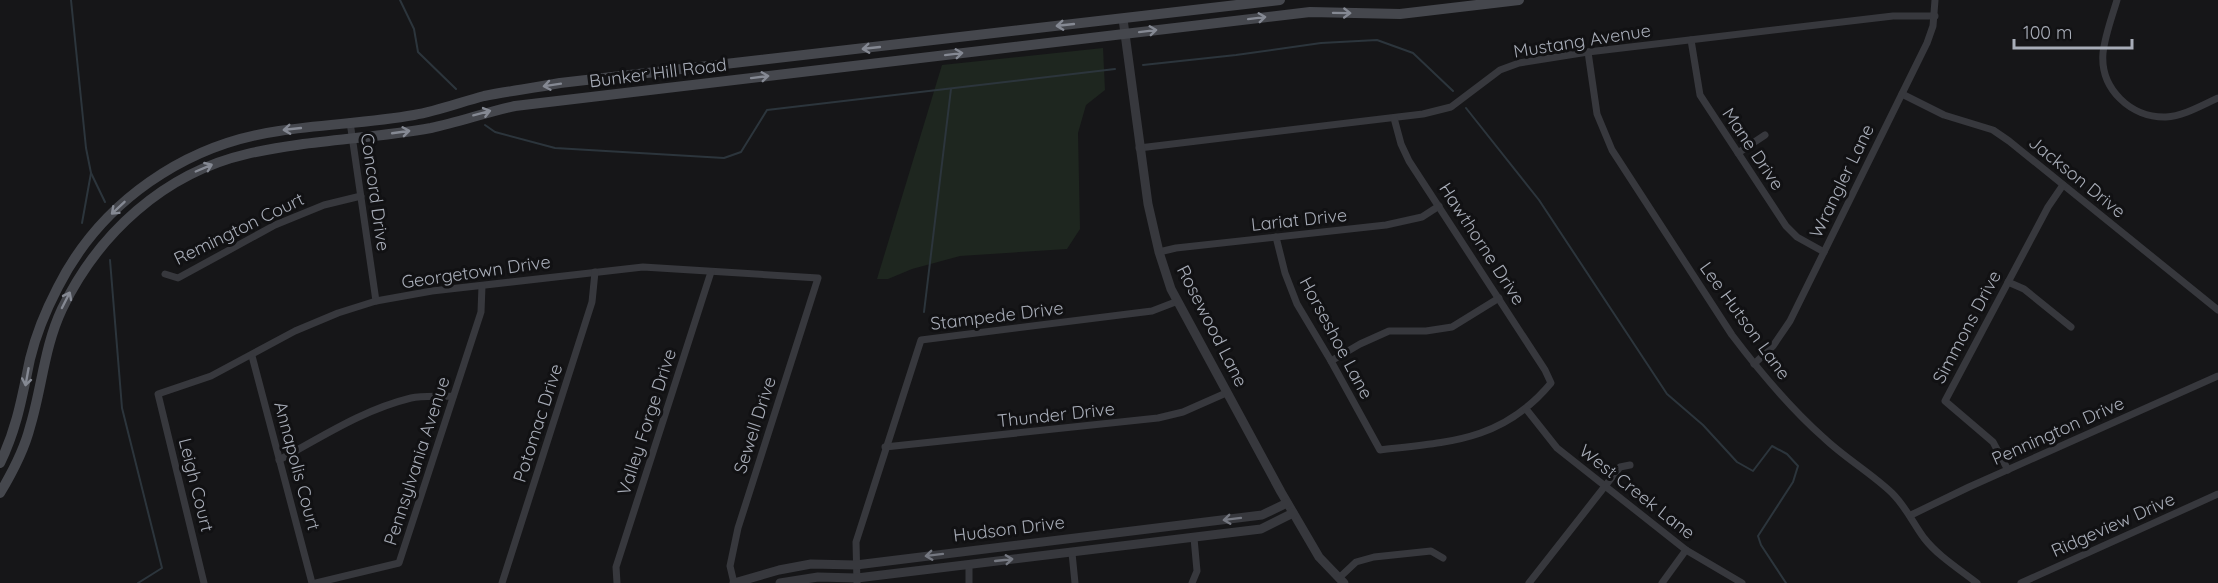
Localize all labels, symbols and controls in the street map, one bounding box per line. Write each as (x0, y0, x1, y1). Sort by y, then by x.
one-way arrow (1332, 7, 1352, 18)
scale bar (2014, 12, 2132, 50)
one-way arrow (1246, 13, 1266, 24)
street label: Mustang Avenue (1512, 18, 1652, 63)
one-way arrow (1056, 20, 1075, 31)
text: 100 m (2023, 21, 2072, 44)
one-way arrow (1137, 25, 1157, 36)
one-way arrow (862, 43, 882, 54)
one-way arrow (944, 48, 963, 59)
street label: Bunker Hill Road (588, 53, 728, 92)
one-way arrow (750, 71, 770, 82)
one-way arrow (543, 79, 563, 90)
street label: Mane Drive (1717, 103, 1789, 194)
one-way arrow (473, 107, 492, 119)
street label: Wrangler Lane (1804, 120, 1879, 241)
one-way arrow (283, 124, 302, 135)
one-way arrow (391, 126, 411, 137)
street label: Concord Drive (356, 131, 395, 252)
street label: Jackson Drive (2024, 131, 2130, 223)
one-way arrow (195, 162, 213, 173)
street label: Hawthorne Drive (1434, 178, 1530, 309)
street label: Remington Court (170, 187, 308, 270)
one-way arrow (110, 200, 125, 215)
street label: Lariat Drive (1250, 203, 1348, 236)
street label: Georgetown Drive (400, 250, 552, 293)
street label: Lee Hutson Lane (1695, 257, 1796, 384)
street label: Rosewood Lane (1172, 261, 1253, 391)
street label: Simmons Drive (1927, 266, 2006, 387)
street label: Horseshoe Lane (1295, 273, 1378, 403)
one-way arrow (61, 292, 73, 310)
street label: Stampede Drive (929, 296, 1065, 335)
street label: Valley Forge Drive (612, 346, 681, 498)
street label: Potomac Drive (508, 361, 567, 485)
one-way arrow (21, 366, 32, 386)
street label: Sewell Drive (728, 373, 781, 476)
street label: Pennsylvania Avenue (378, 374, 455, 548)
street label: Pennington Drive (1988, 391, 2128, 470)
street label: Thunder Drive (996, 397, 1116, 432)
street label: Annapolis Court (269, 399, 326, 533)
street label: Leigh Court (174, 436, 219, 534)
street label: West Creek Lane (1575, 439, 1700, 544)
street label: Ridgeview Drive (2047, 487, 2178, 562)
street label: Hudson Drive (952, 510, 1066, 547)
one-way arrow (1222, 514, 1242, 525)
one-way arrow (925, 550, 944, 561)
one-way arrow (994, 554, 1014, 565)

